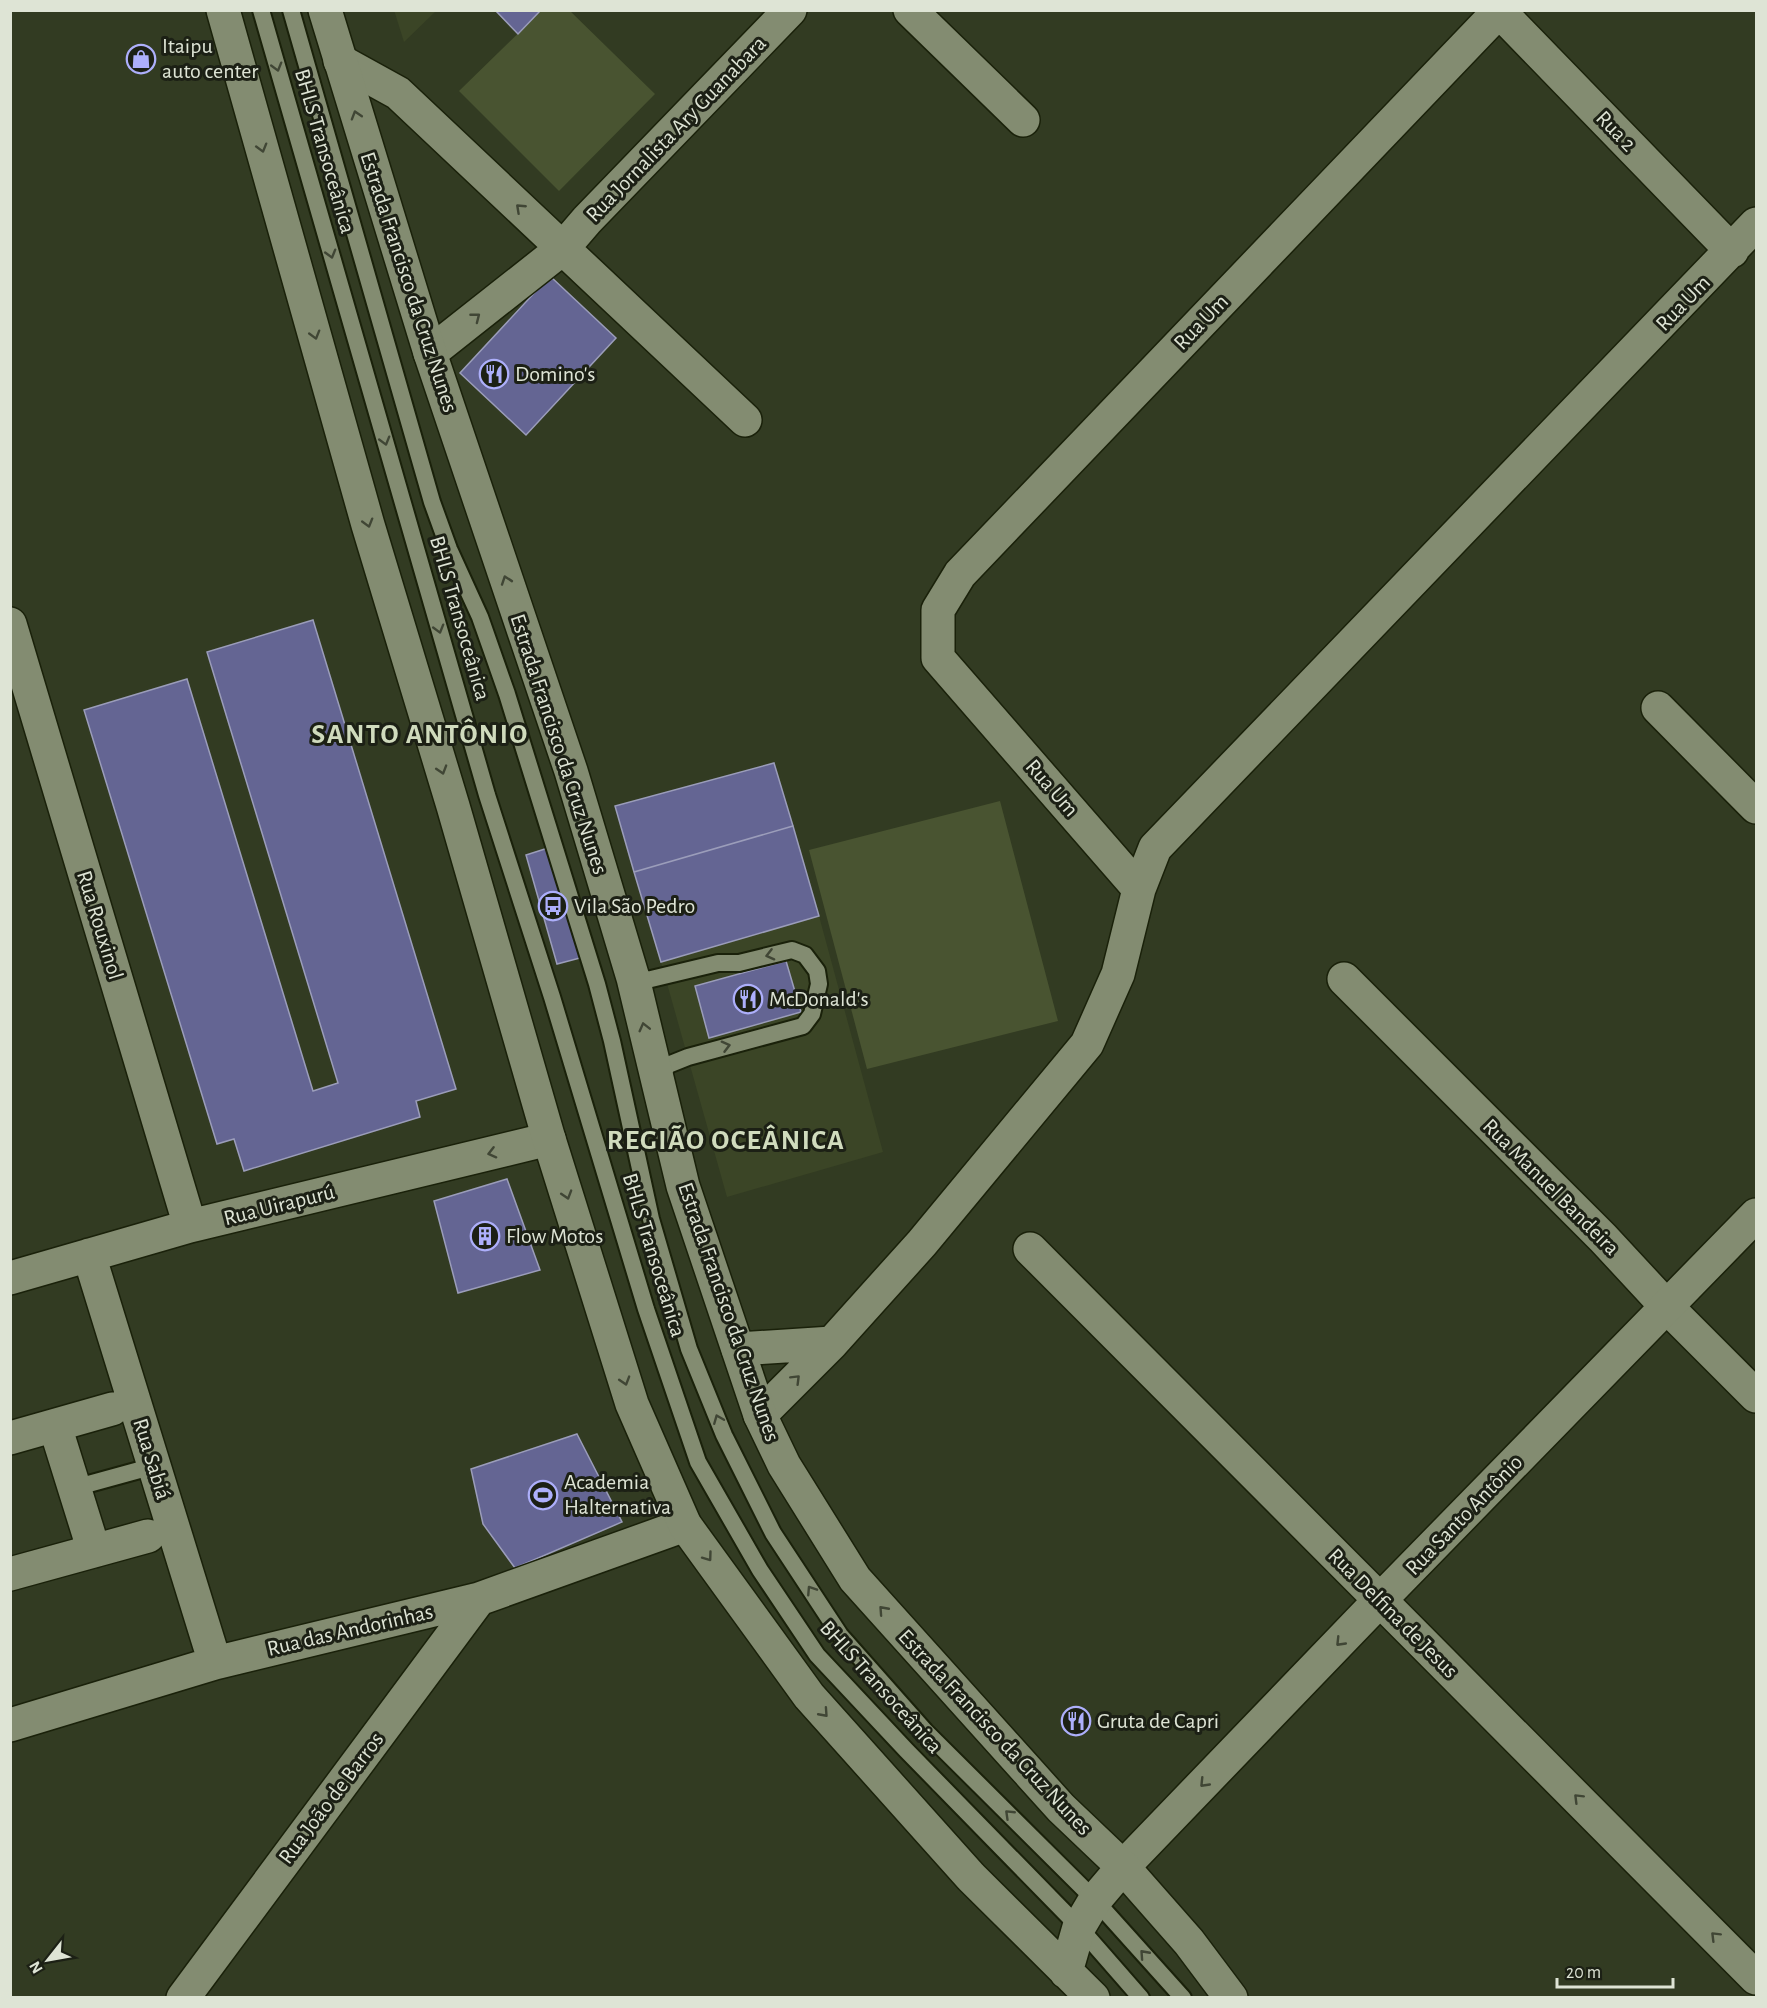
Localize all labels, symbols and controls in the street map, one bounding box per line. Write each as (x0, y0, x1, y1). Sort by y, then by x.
street label: Rua Jornalista Ary Guanabara (582, 32, 770, 226)
place label: Itaipu auto center (162, 35, 258, 82)
shop icon: Itaipu auto center (125, 43, 157, 75)
one-way arrow (270, 61, 282, 72)
street label: BHLS Transoceânica (291, 66, 359, 236)
street label: Rua 2 (1592, 107, 1640, 155)
one-way arrow (351, 110, 363, 121)
one-way arrow (255, 142, 267, 153)
street label: Estrada Francisco da Cruz Nunes (356, 149, 462, 415)
one-way arrow (517, 204, 527, 215)
one-way arrow (324, 248, 336, 259)
street label: Rua Um (1652, 271, 1714, 335)
street label: Rua Um (1170, 290, 1232, 354)
one-way arrow (469, 313, 480, 324)
one-way arrow (308, 329, 320, 340)
restaurant icon: Domino's (478, 358, 510, 390)
place label: Domino's (515, 363, 595, 385)
one-way arrow (378, 436, 390, 446)
one-way arrow (361, 517, 373, 528)
street label: BHLS Transoceânica (426, 533, 494, 703)
one-way arrow (501, 575, 514, 586)
street label: Estrada Francisco da Cruz Nunes (506, 611, 612, 877)
one-way arrow (432, 623, 444, 634)
district label: SANTO ANTÔNIO (311, 718, 529, 749)
street label: Rua Um (1021, 755, 1083, 821)
one-way arrow (435, 764, 447, 775)
street label: Rua Rouxinol (73, 868, 127, 982)
bus stop icon: Vila São Pedro (537, 890, 569, 922)
place label: Vila São Pedro (574, 895, 695, 917)
one-way arrow (765, 947, 775, 960)
restaurant icon: McDonald's (732, 983, 764, 1015)
place label: McDonald's (769, 988, 869, 1010)
one-way arrow (639, 1023, 652, 1033)
one-way arrow (721, 1041, 731, 1054)
street label: Rua Manuel Bandeira (1479, 1115, 1623, 1259)
district label: REGIÃO OCEÂNICA (607, 1124, 845, 1155)
one-way arrow (488, 1146, 498, 1159)
street label: BHLS Transoceânica (619, 1170, 689, 1340)
street label: Estrada Francisco da Cruz Nunes (674, 1180, 784, 1444)
street label: Rua Uirapurú (221, 1181, 337, 1229)
one-way arrow (560, 1189, 572, 1200)
building icon: Flow Motos (469, 1220, 501, 1252)
place label: Flow Motos (506, 1225, 603, 1247)
one-way arrow (618, 1375, 630, 1386)
one-way arrow (788, 1375, 799, 1386)
one-way arrow (713, 1414, 725, 1425)
street label: Rua Sabiá (129, 1416, 175, 1502)
street label: Rua Santo Antônio (1401, 1451, 1527, 1579)
place label: Academia Halternativa (564, 1471, 671, 1518)
sports icon: Academia Halternativa (527, 1479, 559, 1511)
street label: Rua Delfina de Jesus (1324, 1544, 1462, 1682)
one-way arrow (701, 1550, 712, 1561)
one-way arrow (806, 1586, 818, 1596)
street label: Rua das Andorinhas (265, 1600, 435, 1660)
one-way arrow (879, 1606, 890, 1616)
street label: BHLS Transoceânica (816, 1616, 946, 1758)
street label: Estrada Francisco da Cruz Nunes (894, 1625, 1096, 1839)
one-way arrow (1336, 1635, 1347, 1646)
restaurant icon: Gruta de Capri (1060, 1705, 1092, 1737)
one-way arrow (817, 1706, 828, 1717)
place label: Gruta de Capri (1097, 1710, 1219, 1732)
street label: Rua João de Barros (274, 1728, 388, 1868)
one-way arrow (1201, 1775, 1212, 1786)
one-way arrow (1574, 1795, 1585, 1806)
one-way arrow (1006, 1810, 1017, 1821)
north arrow (18, 1930, 78, 1990)
one-way arrow (1712, 1933, 1723, 1944)
one-way arrow (1140, 1950, 1151, 1961)
scale bar (1557, 1951, 1672, 1989)
text: N (26, 1958, 46, 1976)
text: 20 m (1566, 1964, 1601, 1982)

